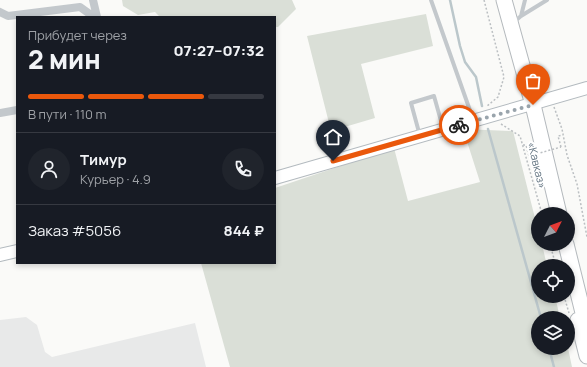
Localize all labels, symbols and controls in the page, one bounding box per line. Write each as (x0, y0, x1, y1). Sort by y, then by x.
text: Прибудет через (28, 26, 127, 44)
text: 07:27–07:32 (174, 40, 264, 61)
text: 2 мин (28, 41, 101, 77)
pin (516, 64, 550, 105)
icon: bag (522, 70, 544, 92)
text: В пути · 110 m (28, 105, 107, 123)
courier (439, 105, 479, 145)
icon: bike (448, 114, 470, 136)
pin (316, 120, 350, 161)
icon: home (322, 126, 344, 148)
street label: «Кавказ» (524, 140, 551, 190)
button: person (28, 148, 70, 190)
button: phone (222, 148, 264, 190)
text: Тимур (80, 149, 127, 170)
text: Курьер · 4.9 (80, 170, 151, 188)
north arrow (531, 207, 575, 251)
map controls (531, 207, 575, 355)
text: Заказ #5056 (28, 220, 121, 241)
text: 844 ₽ (223, 220, 264, 241)
button: locate (531, 259, 575, 303)
button: layers (531, 311, 575, 355)

